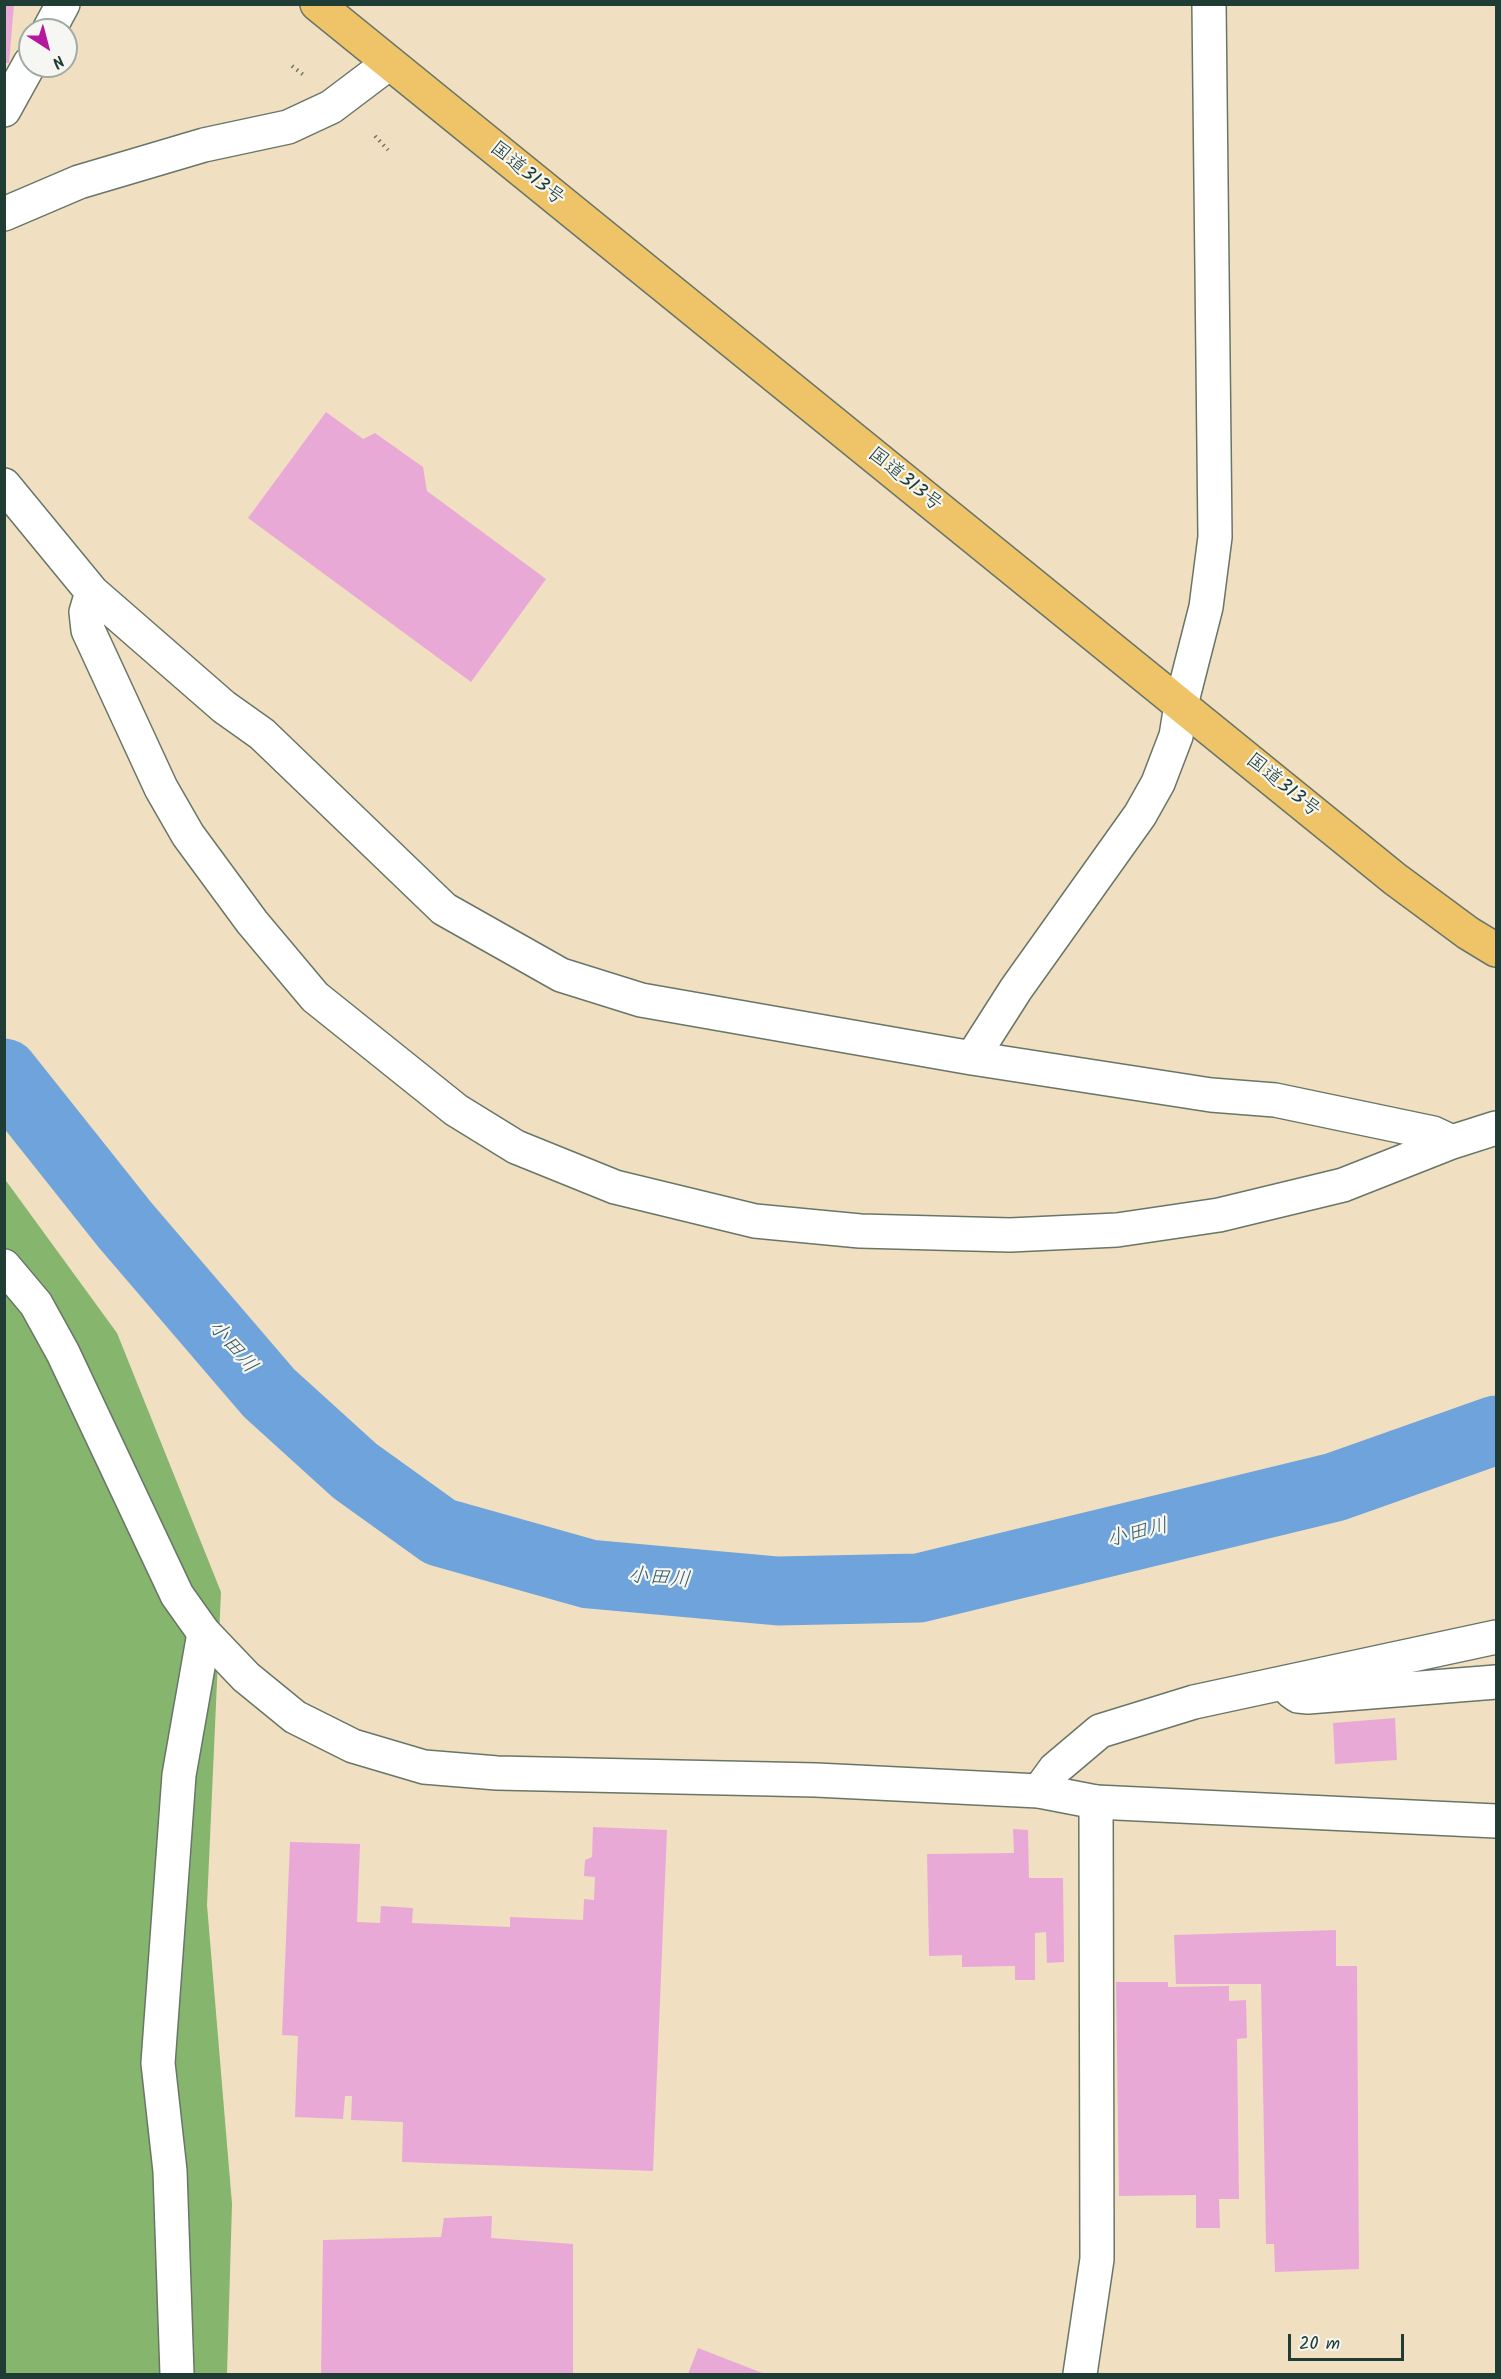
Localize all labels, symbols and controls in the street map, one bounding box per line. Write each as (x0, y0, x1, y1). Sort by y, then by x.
north arrow (18, 18, 78, 78)
text: N (46, 48, 69, 74)
street label: 国道313号 (484, 138, 568, 212)
street label: 国道313号 (862, 444, 946, 518)
street label: 国道313号 (1240, 750, 1324, 824)
water label: 小田川 (201, 1316, 261, 1380)
water label: 小田川 (1104, 1515, 1172, 1555)
water label: 小田川 (627, 1565, 691, 1595)
scale bar (1291, 2322, 1406, 2360)
text: 20 m (1299, 2330, 1340, 2359)

